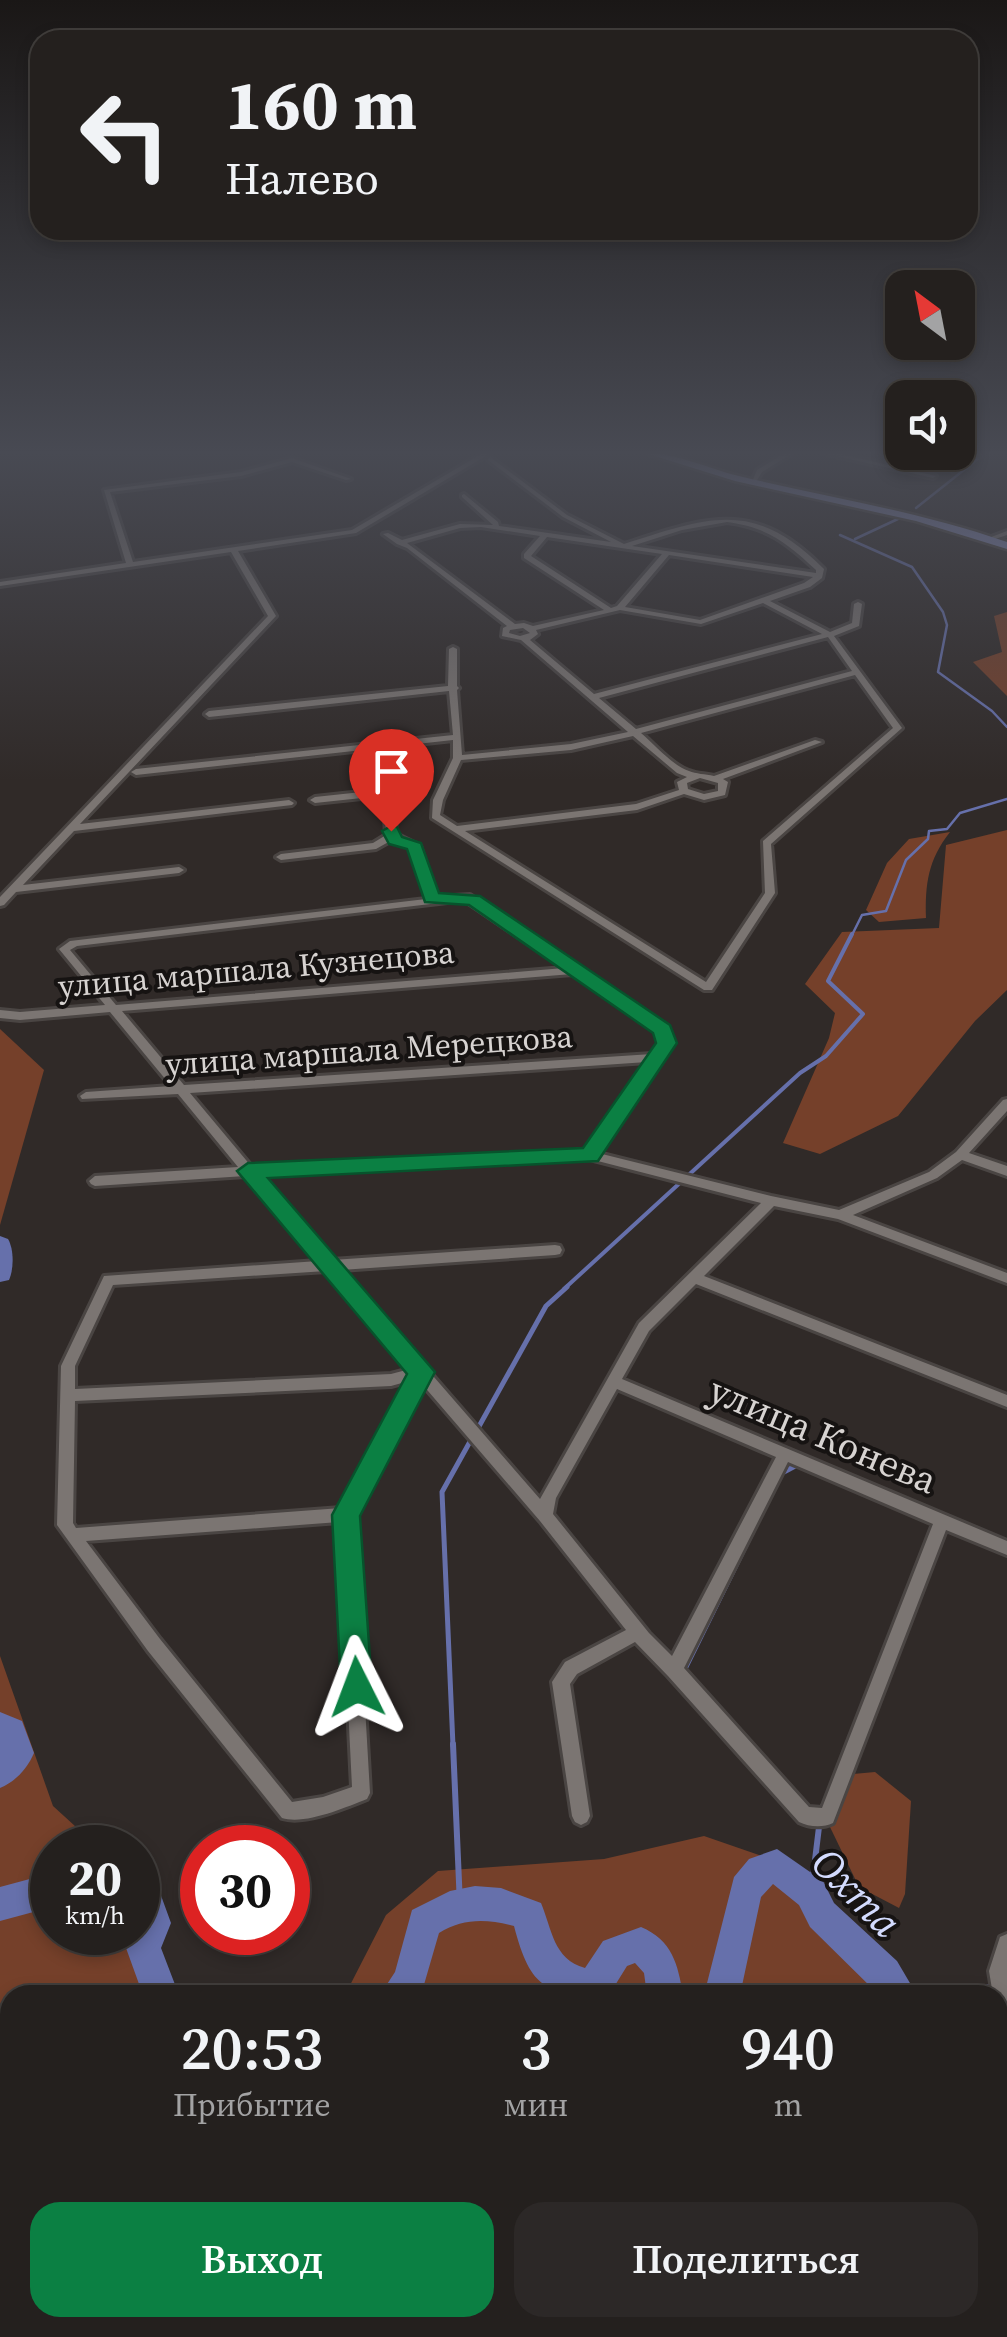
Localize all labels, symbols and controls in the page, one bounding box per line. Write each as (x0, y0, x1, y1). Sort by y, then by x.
text: 160 m (225, 56, 417, 152)
icon: left (60, 70, 190, 200)
text: Налево (225, 147, 379, 209)
north arrow (885, 270, 975, 360)
map controls (885, 270, 975, 470)
button: sound (885, 380, 975, 470)
pin (349, 729, 434, 832)
icon: arrive (364, 744, 419, 799)
street label: улица маршала Кузнецова (56, 930, 457, 1008)
street label: улица маршала Мерецкова (164, 1014, 575, 1086)
street label: улица Конева (701, 1364, 945, 1507)
position arrow (305, 1635, 409, 1739)
speed limit sign: 30 (180, 1825, 310, 1955)
water label: Охта (799, 1834, 915, 1950)
text: 20 (68, 1843, 122, 1912)
text: km/h (65, 1898, 125, 1932)
text: 20:53 (180, 2007, 323, 2089)
text: 3 (520, 2007, 552, 2089)
text: 940 (741, 2007, 835, 2089)
text: Прибытие (173, 2083, 331, 2127)
text: мин (504, 2083, 568, 2127)
text: m (774, 2083, 803, 2127)
button: Выход (30, 2202, 494, 2317)
button: Поделиться (514, 2202, 978, 2317)

